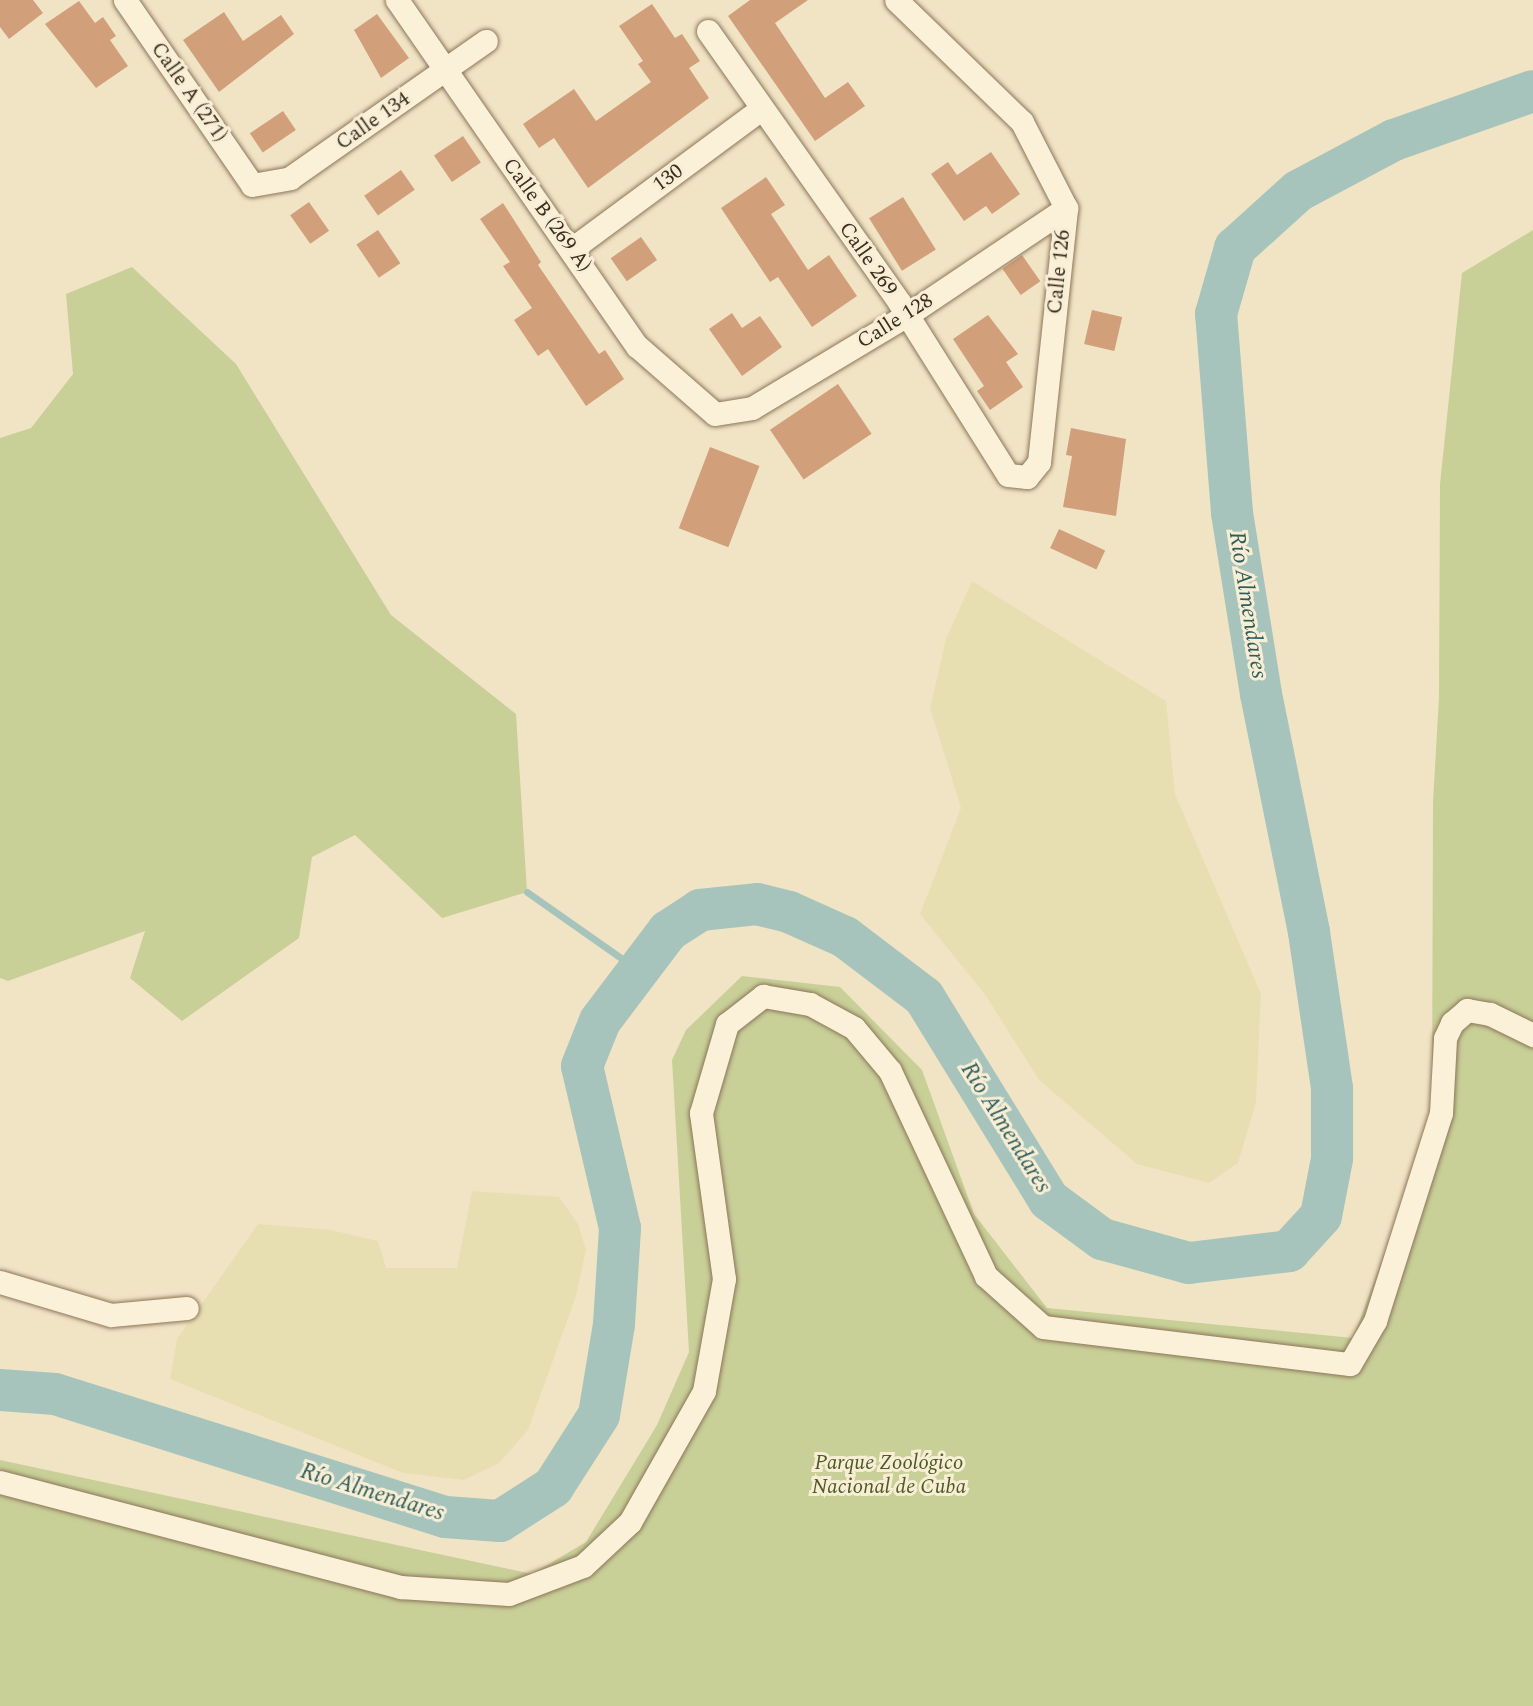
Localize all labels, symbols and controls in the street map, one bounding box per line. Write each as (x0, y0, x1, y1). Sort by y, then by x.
street label: Calle A (271) (145, 37, 233, 147)
street label: Calle 134 (331, 86, 415, 156)
street label: Calle B (269 A) (497, 153, 597, 277)
street label: 130 (648, 159, 688, 197)
street label: Calle 269 (833, 217, 903, 301)
street label: Calle 126 (1042, 229, 1076, 315)
street label: Calle 128 (852, 288, 938, 354)
water label: Río Almendares (1222, 529, 1272, 681)
water label: Río Almendares (954, 1058, 1056, 1198)
park label: Parque Zoológico Nacional de Cuba (812, 1450, 966, 1500)
water label: Río Almendares (297, 1458, 447, 1528)

